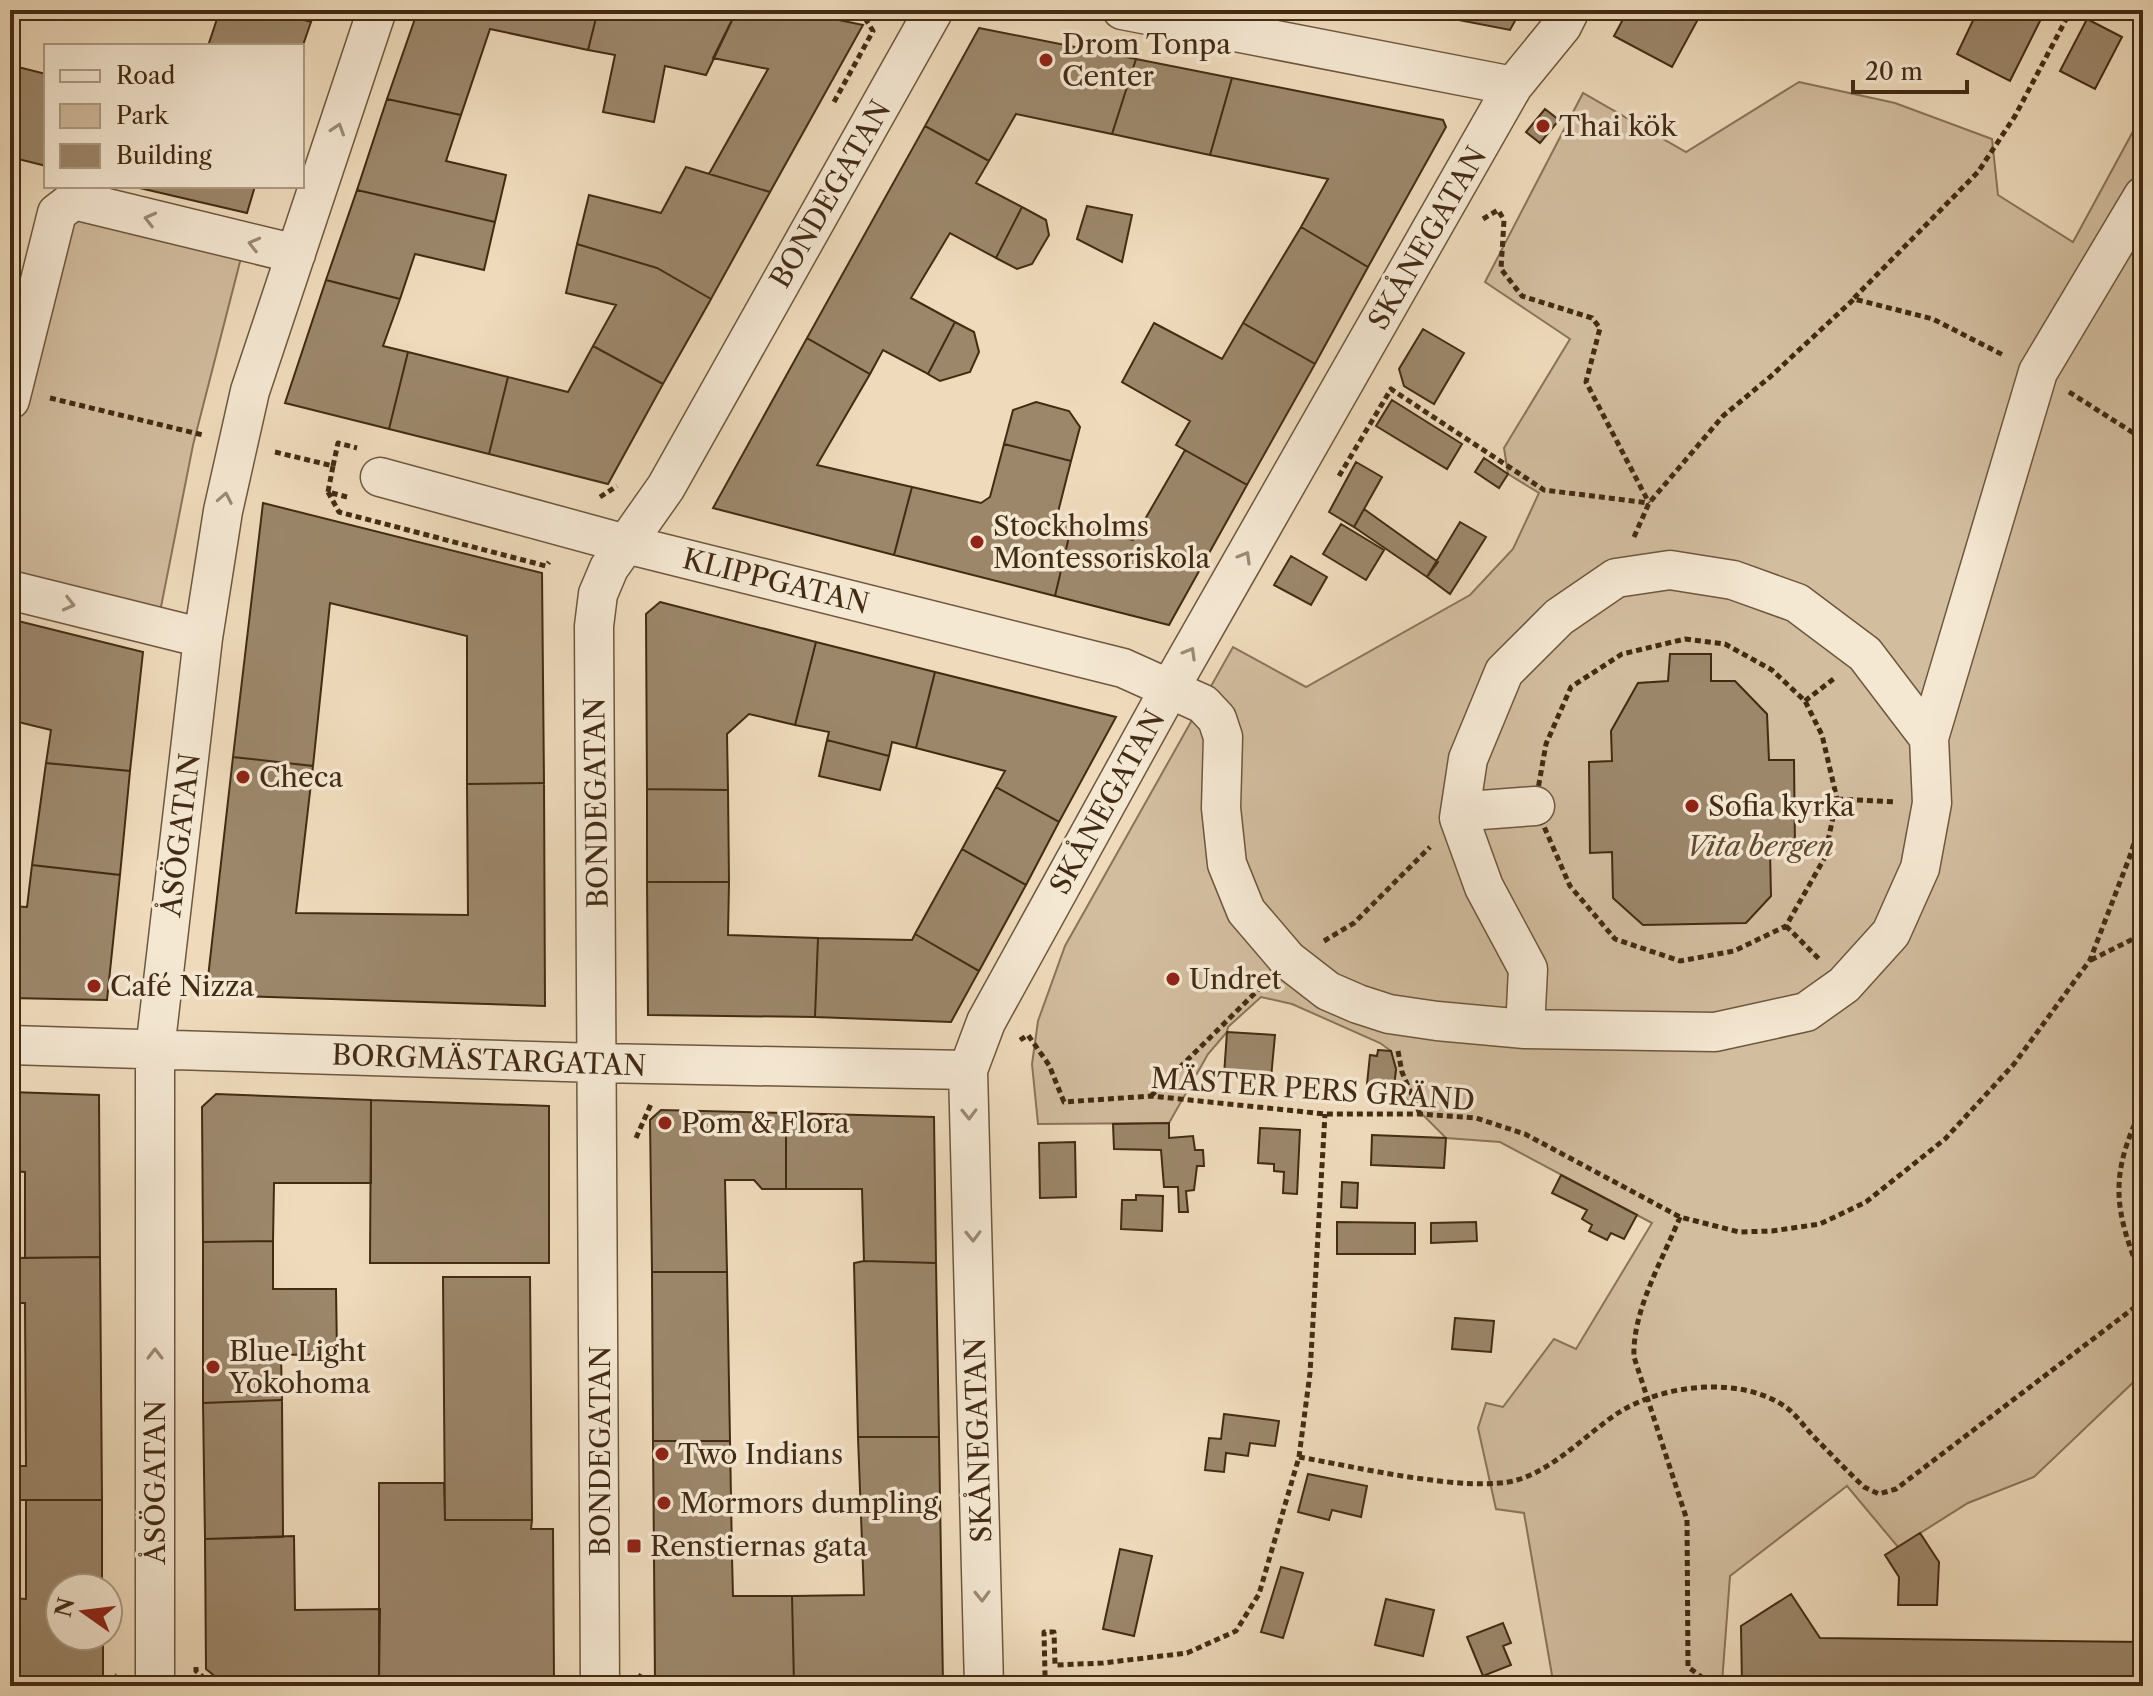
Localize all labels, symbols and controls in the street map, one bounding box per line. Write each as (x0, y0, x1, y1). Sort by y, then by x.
place label: Drom Tonpa Center (1062, 27, 1231, 93)
legend (44, 44, 304, 188)
scale bar (1853, 44, 1967, 94)
marker: Drom Tonpa Center (1037, 51, 1055, 69)
text: 20 m (1865, 57, 1923, 86)
text: Road (116, 61, 176, 90)
street label: BONDEGATAN (763, 94, 897, 294)
text: Park (116, 101, 169, 130)
place label: Thai kök (1559, 109, 1679, 143)
marker: Thai kök (1534, 117, 1552, 135)
one-way arrow (328, 122, 344, 136)
text: Building (116, 141, 212, 170)
street label: SKÅNEGATAN (1361, 141, 1493, 335)
one-way arrow (144, 211, 157, 228)
one-way arrow (248, 236, 262, 253)
one-way arrow (216, 491, 233, 505)
place label: Stockholms Montessoriskola (993, 509, 1211, 575)
marker: Stockholms Montessoriskola (968, 533, 986, 551)
street label: KLIPPGATAN (679, 541, 873, 621)
one-way arrow (1235, 551, 1251, 566)
one-way arrow (61, 595, 75, 612)
one-way arrow (1180, 647, 1196, 662)
street label: BONDEGATAN (577, 697, 615, 909)
street label: SKÅNEGATAN (1042, 704, 1172, 900)
street label: ÅSÖGATAN (153, 751, 207, 920)
place label: Checa (259, 760, 343, 794)
marker: Checa (234, 768, 252, 786)
place label: Sofia kyrka (1708, 789, 1855, 823)
marker: Sofia kyrka (1683, 797, 1701, 815)
park label: Vita bergen (1686, 829, 1834, 863)
place label: Undret (1189, 962, 1282, 996)
place label: Café Nizza (110, 969, 254, 1003)
marker: Undret (1164, 970, 1182, 988)
marker: Café Nizza (85, 977, 103, 995)
street label: BORGMÄSTARGATAN (331, 1038, 647, 1082)
street label: MÄSTER PERS GRÄND (1150, 1061, 1476, 1117)
place label: Pom & Flora (681, 1106, 850, 1140)
one-way arrow (961, 1108, 978, 1121)
marker: Pom & Flora (656, 1114, 674, 1132)
one-way arrow (964, 1230, 981, 1243)
place label: Blue Light Yokohoma (228, 1334, 371, 1400)
street label: SKÅNEGATAN (957, 1337, 999, 1543)
street label: BONDEGATAN (583, 1346, 617, 1556)
one-way arrow (146, 1347, 164, 1360)
marker: Blue Light Yokohoma (204, 1358, 222, 1376)
street label: ÅSÖGATAN (138, 1400, 172, 1565)
place label: Two Indians (678, 1437, 843, 1471)
marker: Two Indians (653, 1445, 671, 1463)
place label: Mormors dumpling (680, 1486, 938, 1520)
marker: Mormors dumpling (655, 1494, 673, 1512)
place label: Renstiernas gata (650, 1529, 868, 1563)
marker: Renstiernas gata (625, 1537, 643, 1555)
north arrow (44, 1572, 124, 1652)
one-way arrow (973, 1590, 991, 1603)
text: N (50, 1595, 80, 1620)

